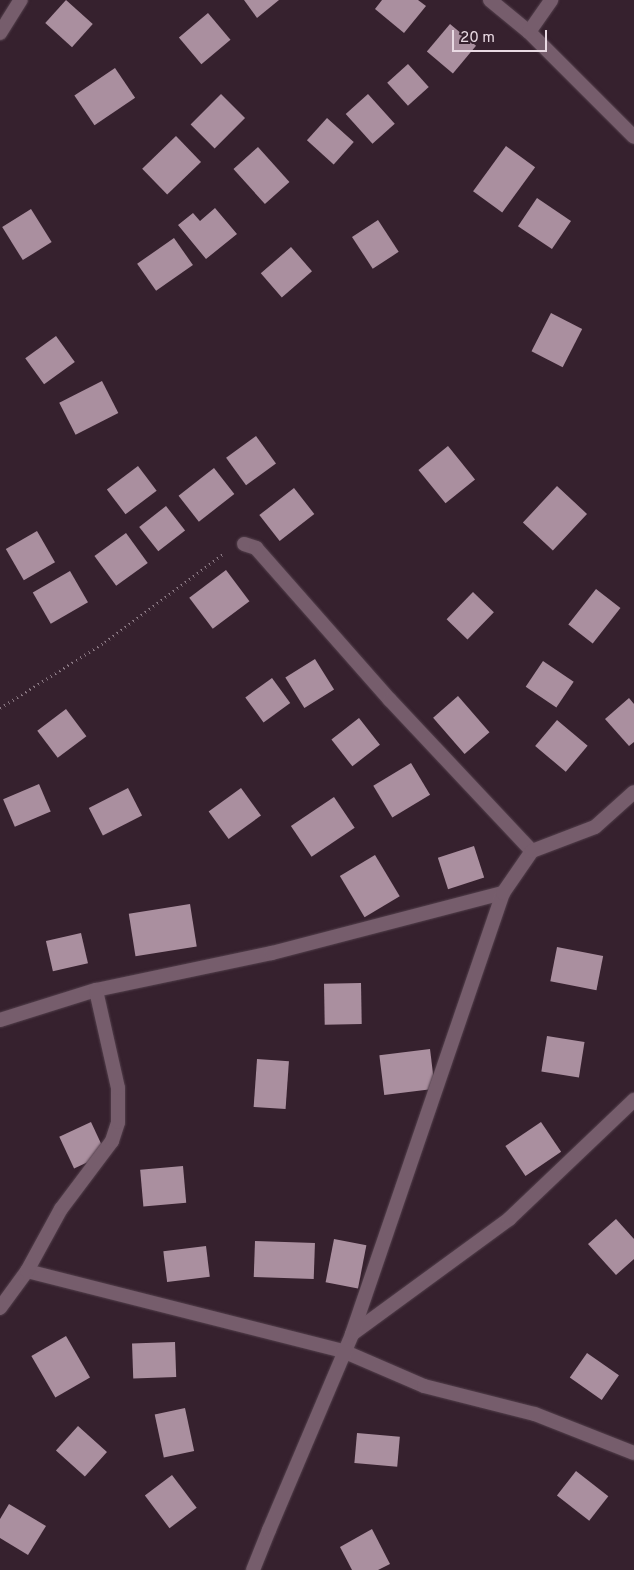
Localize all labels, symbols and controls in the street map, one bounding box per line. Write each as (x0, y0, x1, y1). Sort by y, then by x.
scale bar (454, 20, 549, 52)
text: 20 m (460, 29, 495, 48)

